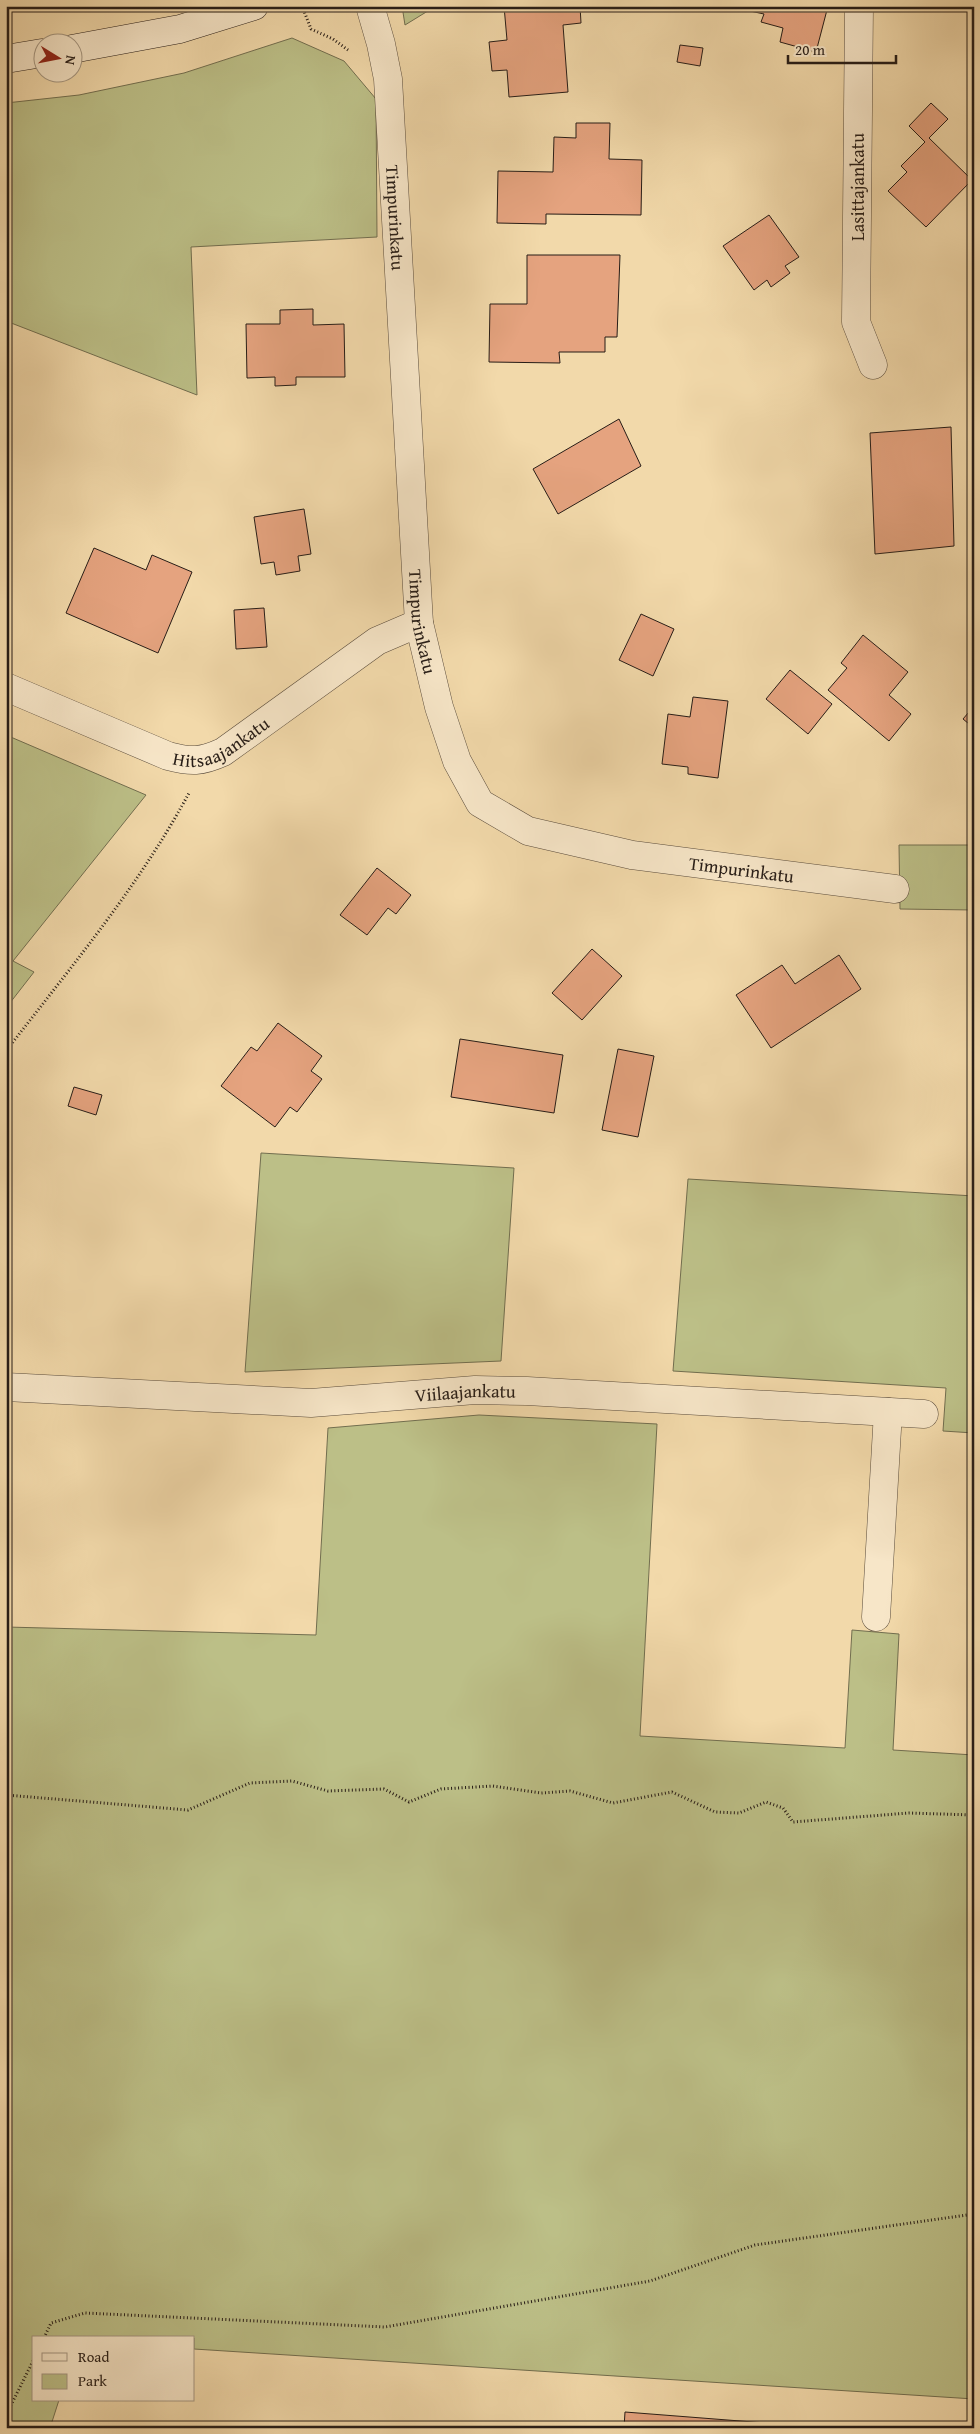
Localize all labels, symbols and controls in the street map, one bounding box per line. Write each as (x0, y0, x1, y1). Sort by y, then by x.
north arrow (32, 32, 82, 82)
scale bar (788, 32, 895, 64)
text: 20 m (795, 39, 826, 60)
text: N (60, 54, 81, 67)
street label: Lasittajankatu (844, 133, 871, 241)
street label: Timpurinkatu (379, 164, 412, 271)
street label: Timpurinkatu (402, 568, 444, 677)
street label: Hitsaajankatu (171, 710, 275, 774)
street label: Timpurinkatu (687, 849, 796, 889)
street label: Viilaajankatu (414, 1376, 516, 1408)
legend (32, 2336, 195, 2402)
text: Road (78, 2346, 109, 2367)
text: Park (78, 2370, 107, 2391)

